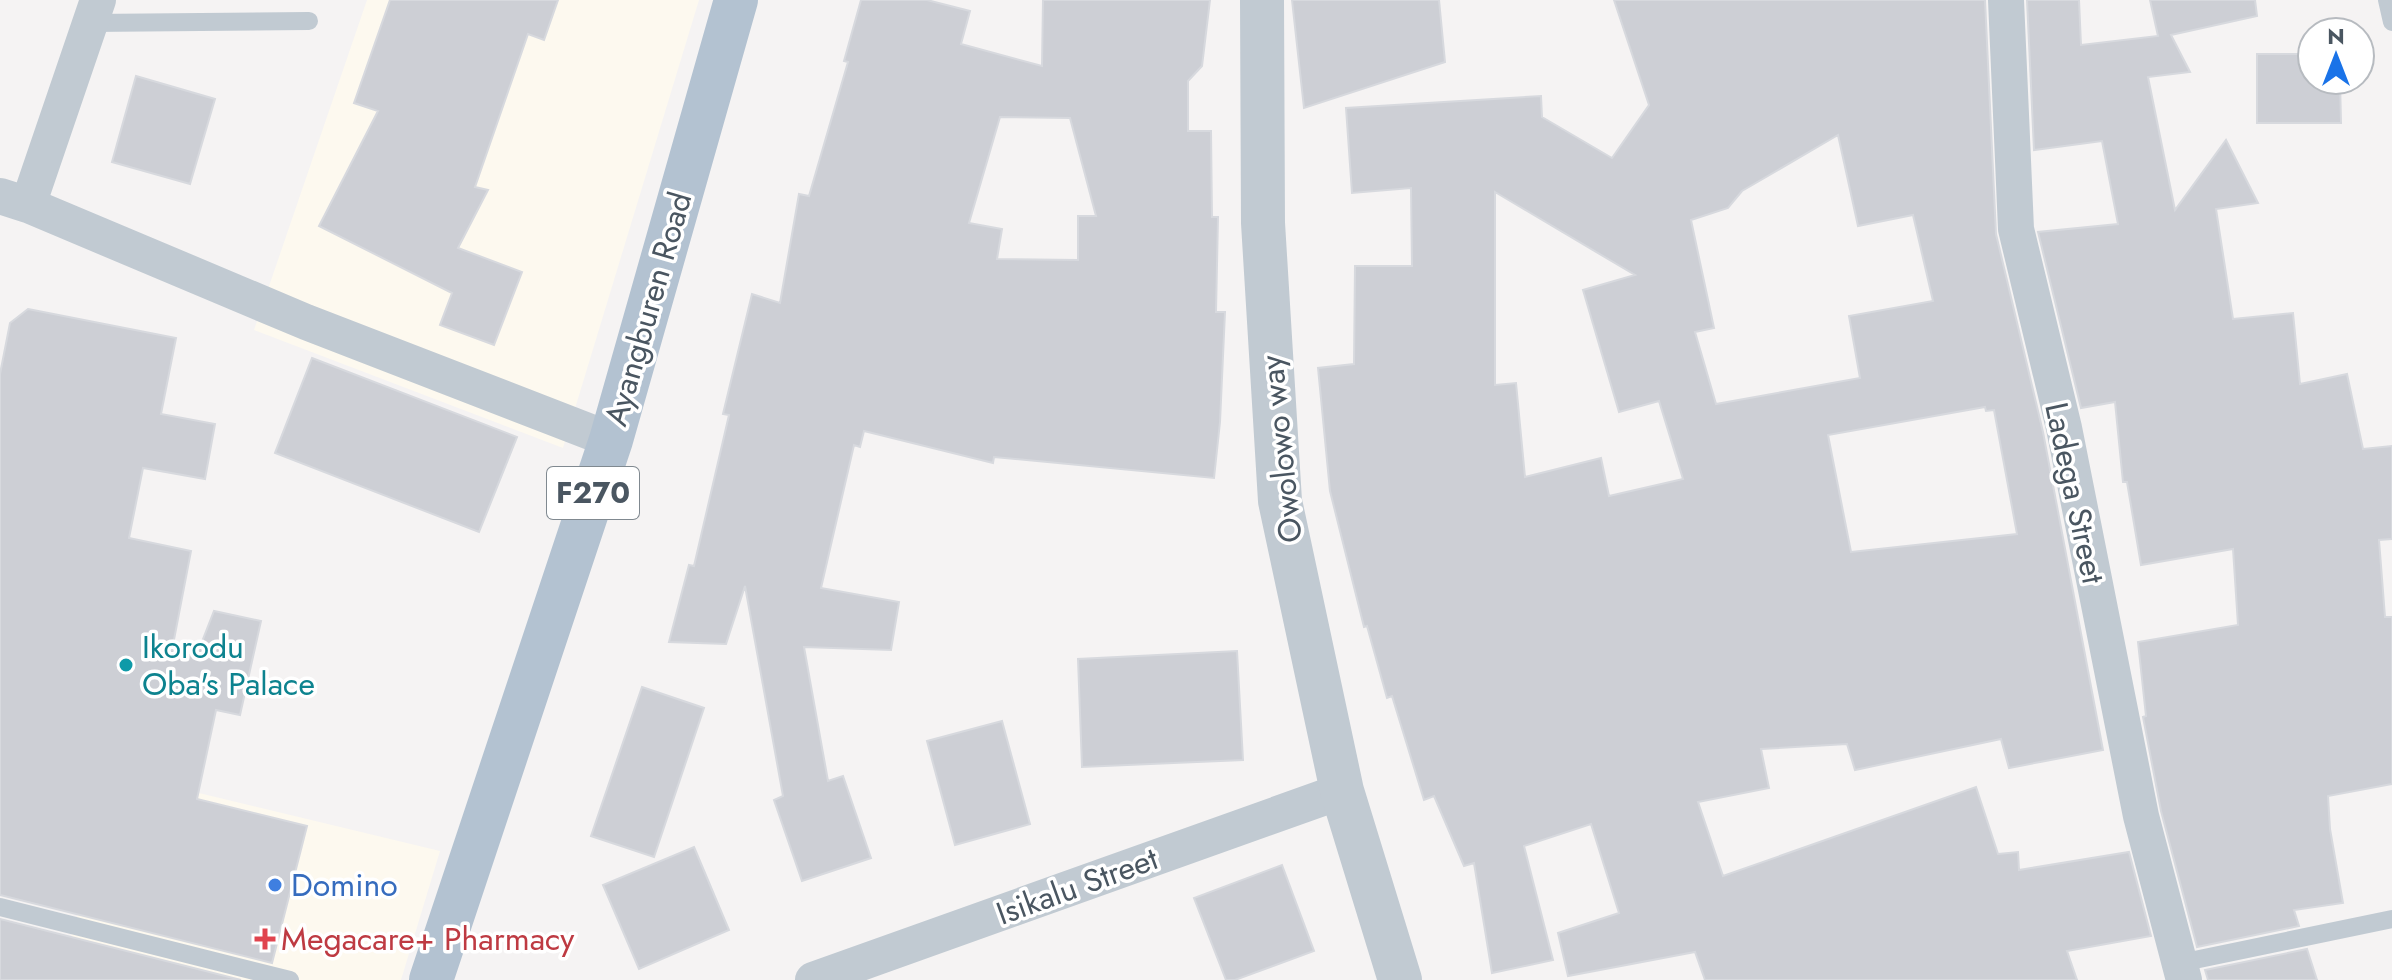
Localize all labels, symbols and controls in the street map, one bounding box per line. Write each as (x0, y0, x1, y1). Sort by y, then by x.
north arrow (2296, 16, 2376, 96)
text: N (2327, 20, 2345, 52)
street label: Ayangburen Road (593, 187, 703, 431)
street label: Owolowo way (1248, 352, 1314, 545)
street label: Ladega Street (2033, 398, 2117, 588)
road number: F270 (547, 467, 639, 519)
place label: Ikorodu Oba's Palace (142, 624, 315, 707)
marker: Ikorodu Oba's Palace (117, 656, 135, 674)
street label: Isikalu Street (990, 835, 1164, 936)
place label: Domino (291, 862, 398, 908)
marker: Domino (266, 876, 284, 894)
place label: Megacare+ Pharmacy (281, 916, 575, 962)
marker: Megacare+ Pharmacy (256, 930, 274, 948)

